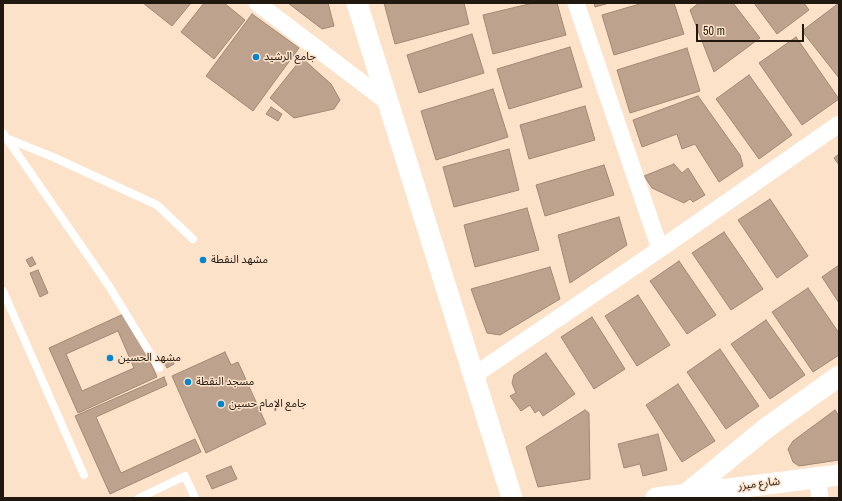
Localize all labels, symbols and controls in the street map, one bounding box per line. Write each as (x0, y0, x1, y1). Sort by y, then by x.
scale bar (698, 16, 806, 42)
text: 50 m (703, 23, 725, 39)
place label: جامع الرشيد (264, 50, 316, 64)
marker: جامع الرشيد (251, 52, 261, 62)
place label: مشهد النقطة (211, 253, 268, 267)
marker: مشهد النقطة (198, 255, 208, 265)
place label: مشهد الحسين (118, 351, 181, 365)
marker: مشهد الحسين (105, 353, 115, 363)
place label: مسجد النقطة (196, 375, 254, 389)
marker: مسجد النقطة (183, 377, 193, 387)
place label: جامع الإمام حسين (229, 397, 307, 411)
marker: جامع الإمام حسين (216, 399, 226, 409)
street label: شارع ميزر (737, 475, 781, 493)

